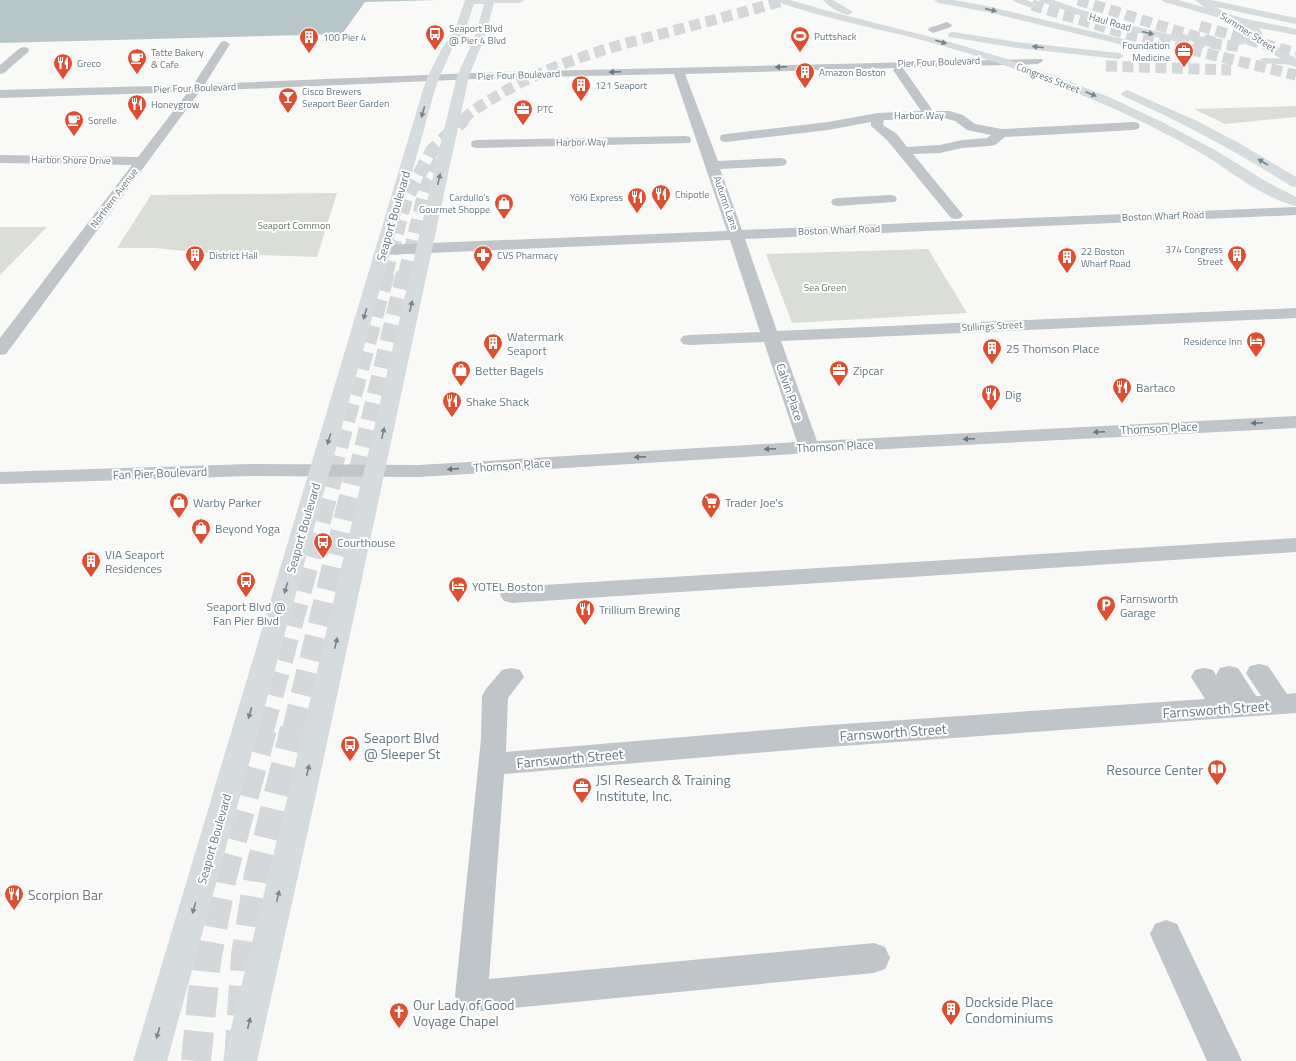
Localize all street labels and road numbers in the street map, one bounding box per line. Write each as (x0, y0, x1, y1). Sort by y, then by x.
street label: Summer Street (1217, 8, 1279, 56)
street label: Haul Road (1087, 9, 1133, 35)
street label: Pier Four Boulevard (897, 53, 981, 71)
street label: Congress Street (1014, 59, 1082, 97)
street label: Pier Four Boulevard (477, 66, 561, 84)
street label: Pier Four Boulevard (153, 79, 237, 97)
street label: Harbor Way (894, 108, 944, 123)
street label: Harbor Way (556, 134, 606, 150)
street label: Harbor Shore Drive (31, 152, 111, 168)
street label: Northern Avenue (86, 165, 142, 231)
street label: Seaport Boulevard (371, 169, 415, 263)
street label: Autumn Lane (710, 174, 742, 232)
street label: Boston Wharf Road (1122, 207, 1204, 225)
street label: Boston Wharf Road (798, 221, 880, 239)
street label: Stillings Street (961, 317, 1023, 335)
street label: Calvin Place (771, 361, 809, 423)
street label: Thomson Place (1120, 416, 1198, 440)
street label: Thomson Place (796, 434, 874, 458)
street label: Thomson Place (473, 453, 551, 477)
street label: Fan Pier Boulevard (112, 462, 208, 484)
street label: Seaport Boulevard (281, 481, 325, 575)
street label: Farnsworth Street (1162, 695, 1270, 723)
street label: Farnsworth Street (839, 718, 947, 746)
street label: Farnsworth Street (516, 743, 624, 773)
street label: Seaport Boulevard (192, 792, 236, 886)

